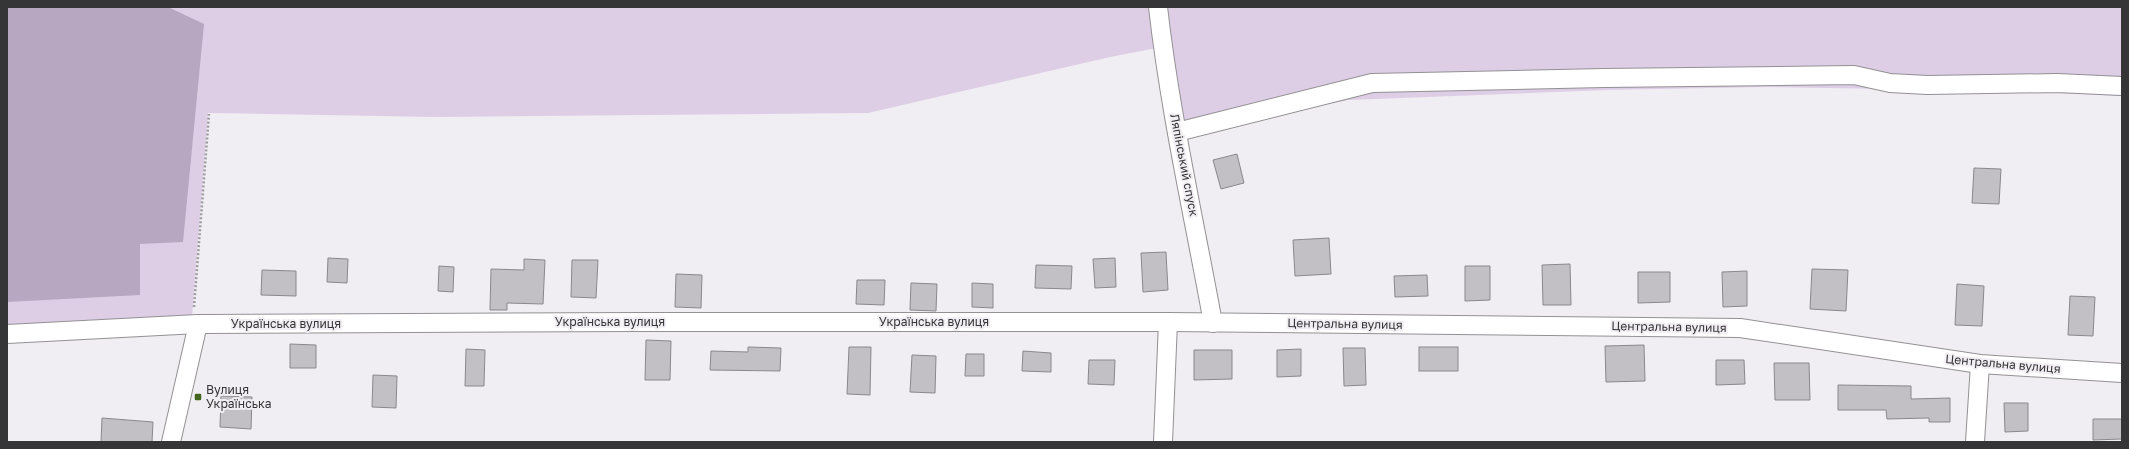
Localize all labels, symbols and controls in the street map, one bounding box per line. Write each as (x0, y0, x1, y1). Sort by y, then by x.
street label: Ляпінський спуск (1167, 112, 1202, 218)
street label: Українська вулиця (555, 314, 665, 329)
street label: Українська вулиця (879, 314, 989, 329)
street label: Центральна вулиця (1287, 315, 1403, 332)
street label: Українська вулиця (231, 316, 341, 331)
street label: Центральна вулиця (1611, 318, 1727, 335)
street label: Центральна вулиця (1945, 351, 2061, 376)
place label: Вулиця Українська (206, 382, 272, 411)
marker: Вулиця Українська (193, 392, 203, 402)

